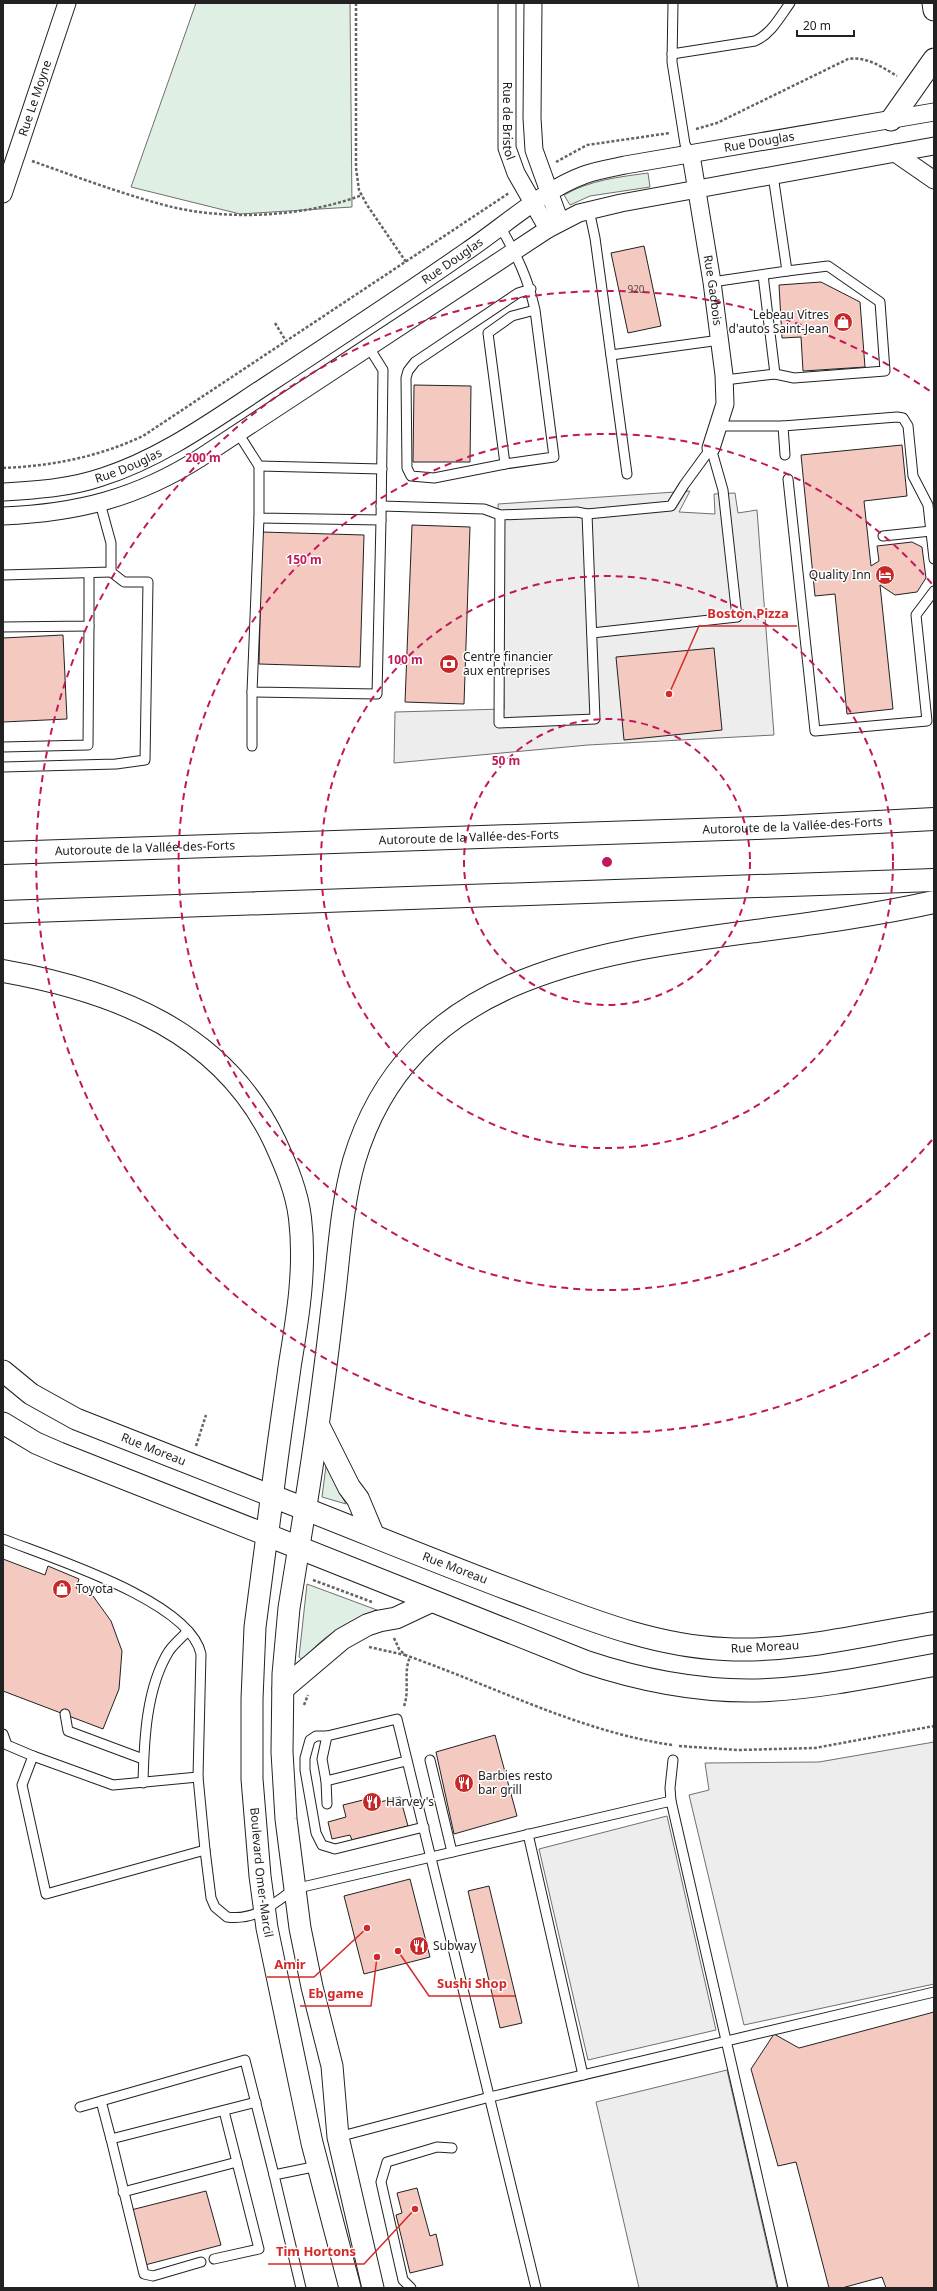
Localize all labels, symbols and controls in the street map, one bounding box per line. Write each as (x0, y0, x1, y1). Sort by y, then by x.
scale bar (797, 12, 854, 38)
text: 20 m (803, 17, 831, 34)
street label: Rue Le Moyne (14, 58, 55, 138)
street label: Rue de Bristol (499, 82, 520, 162)
street label: Rue Douglas (722, 127, 796, 156)
street label: Rue Douglas (418, 233, 486, 288)
street label: Rue Gadbois (700, 254, 727, 327)
house number: 920 (627, 282, 645, 296)
place label: Lebeau Vitres d'autos Saint-Jean (729, 306, 829, 337)
shop icon: Lebeau Vitres d'autos Saint-Jean (832, 311, 854, 333)
street label: Rue Douglas (93, 444, 165, 487)
text: 200 m (185, 449, 221, 466)
text: 150 m (286, 551, 322, 568)
hotel icon: Quality Inn (874, 564, 896, 586)
place label: Quality Inn (809, 566, 871, 583)
callout: Boston Pizza (699, 601, 797, 626)
text: Boston Pizza (707, 604, 789, 622)
place label: Centre financier aux entreprises (463, 648, 553, 679)
text: 100 m (387, 651, 423, 668)
bank icon: Centre financier aux entreprises (438, 653, 460, 675)
text: 50 m (492, 752, 520, 769)
street label: Autoroute de la Vallée-des-Forts (702, 813, 883, 838)
street label: Autoroute de la Vallée-des-Forts (378, 825, 559, 848)
street label: Autoroute de la Vallée-des-Forts (54, 836, 236, 859)
centre of rings (600, 855, 614, 869)
street label: Rue Moreau (119, 1429, 189, 1469)
street label: Rue Moreau (420, 1547, 490, 1588)
shop icon: Toyota (51, 1578, 73, 1600)
place label: Toyota (76, 1580, 113, 1597)
street label: Rue Moreau (730, 1636, 800, 1657)
place label: Barbies resto bar grill (478, 1767, 552, 1798)
restaurant icon: Barbies resto bar grill (453, 1772, 475, 1794)
restaurant icon: Harvey's (361, 1791, 383, 1813)
place label: Harvey's (386, 1793, 434, 1810)
street label: Boulevard Omer-Marcil (246, 1807, 278, 1939)
restaurant icon: Subway (408, 1935, 430, 1957)
place label: Subway (433, 1937, 477, 1954)
callout: Amir (267, 1952, 314, 1977)
text: Amir (274, 1955, 306, 1973)
callout: Sushi Shop (429, 1971, 515, 1996)
text: Sushi Shop (437, 1974, 507, 1992)
callout: Eb game (300, 1981, 371, 2006)
text: Eb game (308, 1984, 364, 2002)
callout: Tim Hortons (268, 2239, 364, 2264)
text: Tim Hortons (276, 2242, 356, 2260)

